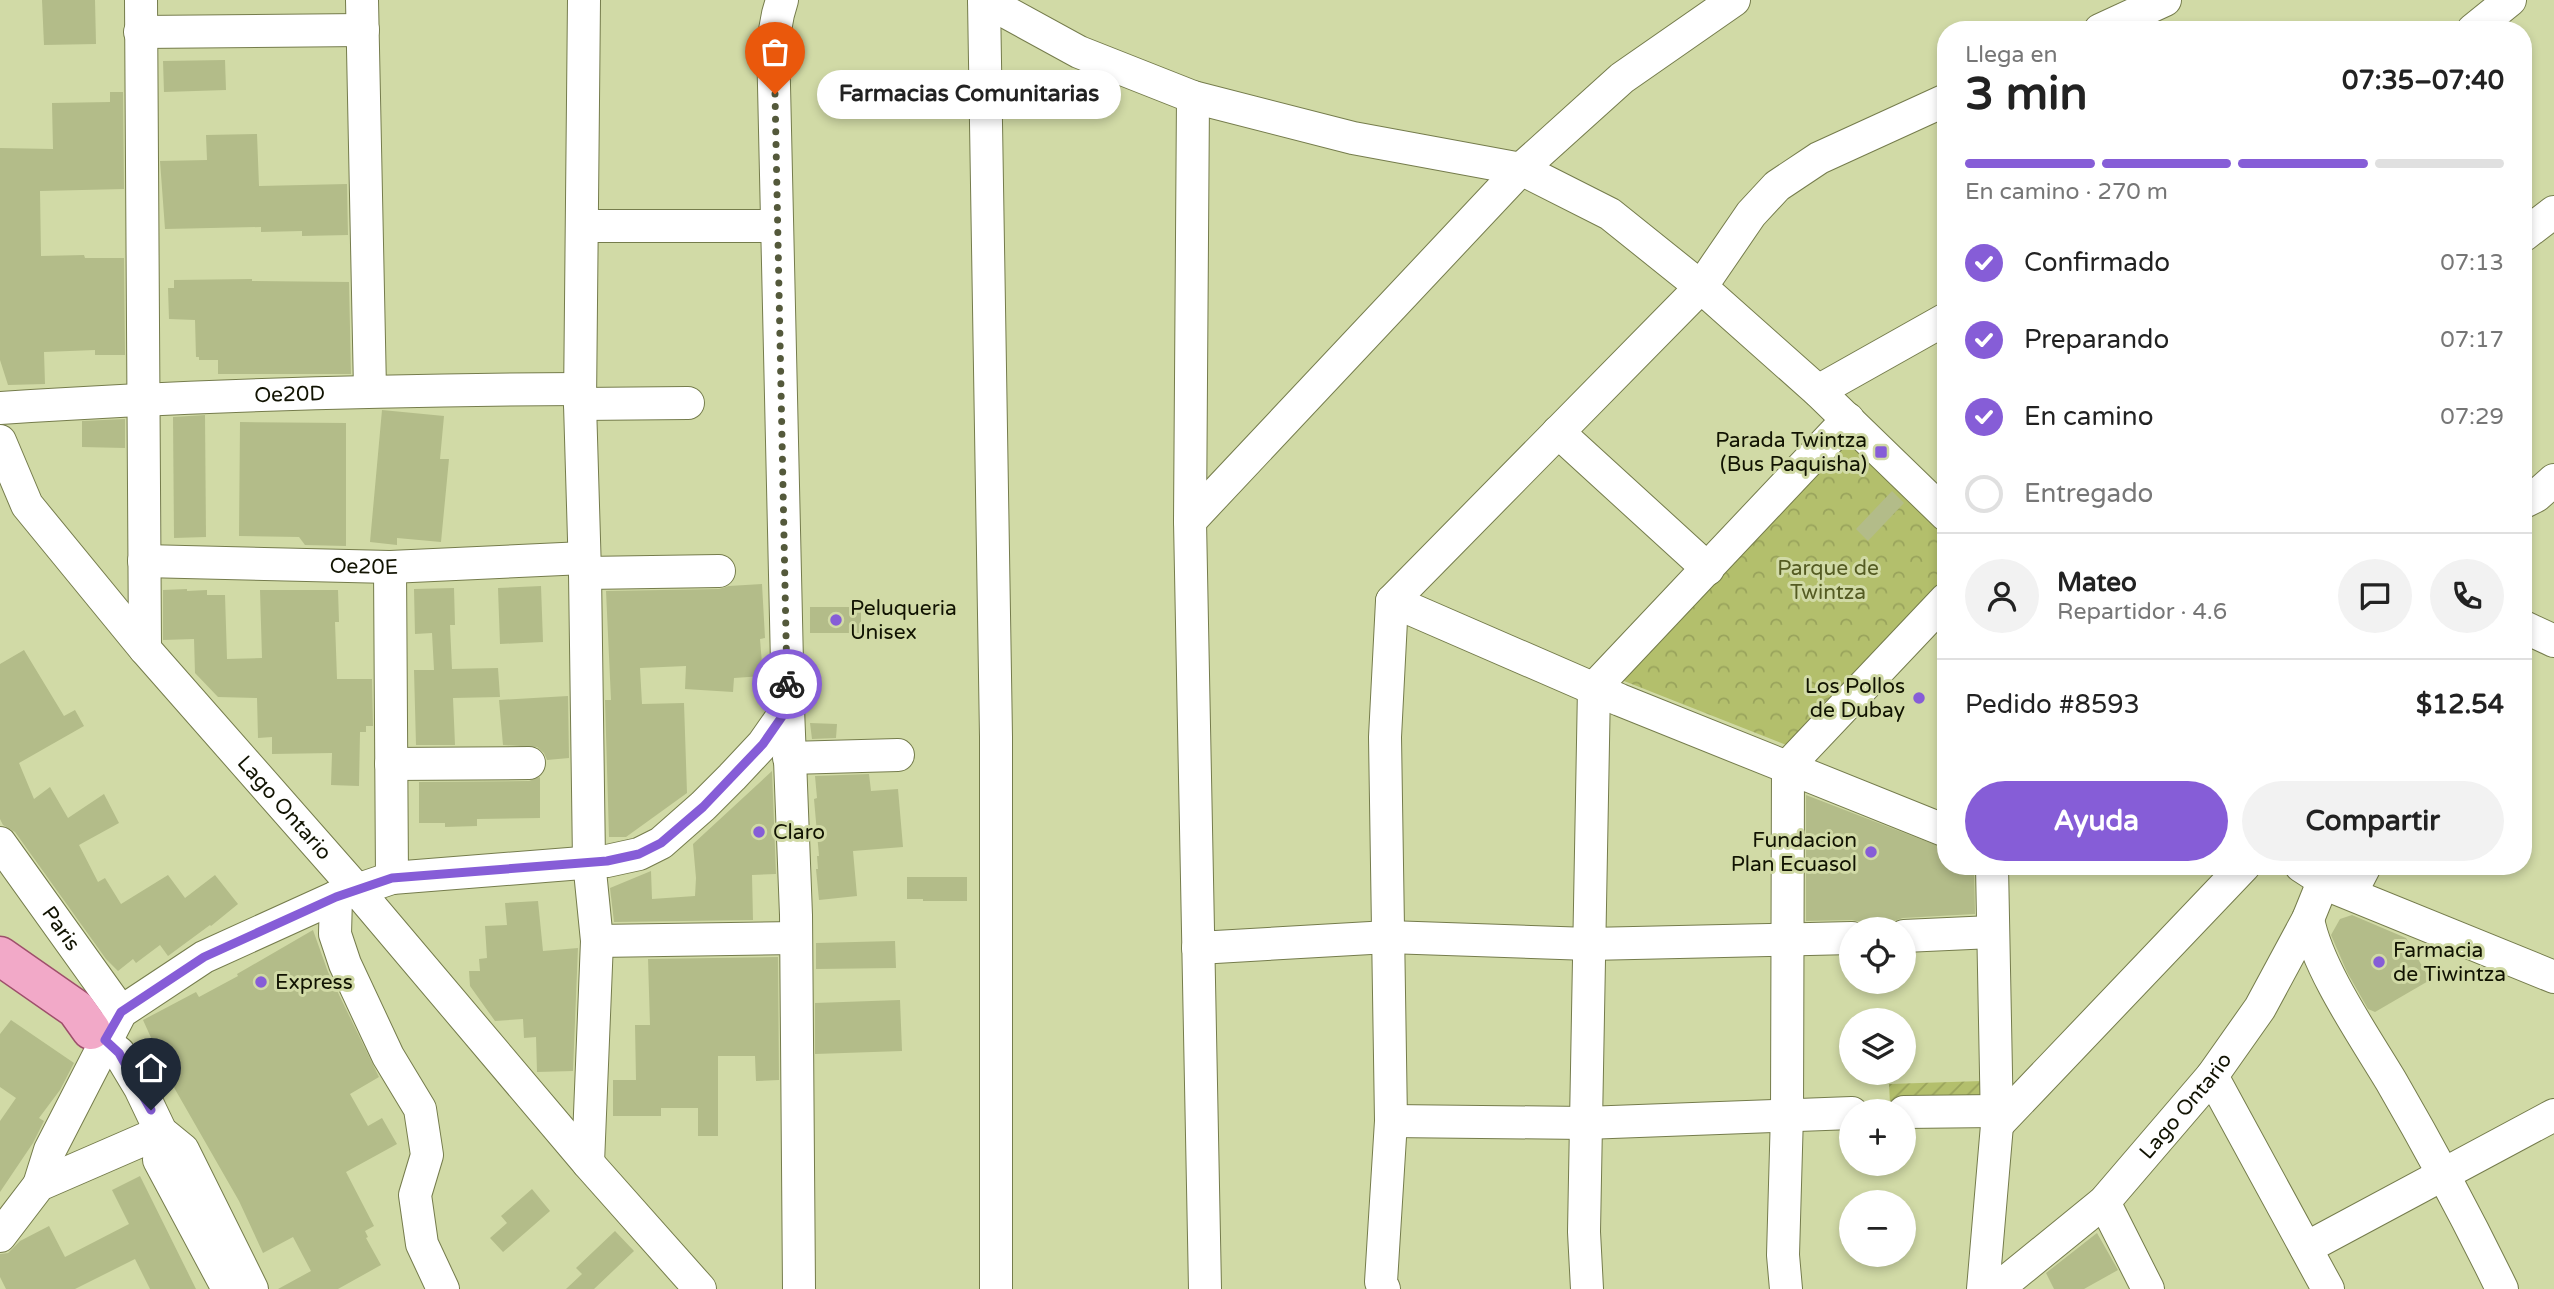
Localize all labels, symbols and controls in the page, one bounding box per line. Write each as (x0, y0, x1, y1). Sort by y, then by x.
pin (745, 22, 805, 94)
icon: bag (756, 33, 794, 71)
text: Llega en (1965, 41, 2057, 69)
text: 07:35–07:40 (2342, 65, 2504, 96)
text: 3 min (1965, 67, 2088, 122)
callout: Farmacias Comunitarias (817, 70, 1122, 119)
text: Farmacias Comunitarias (839, 80, 1099, 108)
text: En camino · 270 m (1965, 178, 2168, 206)
icon: check (1965, 244, 2003, 282)
text: Confirmado (2024, 247, 2170, 278)
text: 07:13 (2440, 249, 2504, 277)
icon: check (1965, 321, 2003, 359)
text: Preparando (2024, 324, 2169, 355)
text: 07:17 (2440, 326, 2504, 354)
street label: Oe20D (254, 381, 325, 408)
icon: check (1965, 398, 2003, 436)
text: En camino (2024, 401, 2153, 432)
text: 07:29 (2440, 403, 2504, 431)
place label: Parada Twintza (Bus Paquisha) (1715, 428, 1867, 477)
marker: Parada Twintza (Bus Paquisha) (1873, 444, 1889, 460)
text: Entregado (2024, 478, 2153, 509)
street label: Oe20E (329, 554, 399, 580)
park label: Parque de Twintza (1777, 556, 1879, 605)
button: person (1965, 559, 2039, 633)
button: chat (2338, 559, 2412, 633)
button: phone (2430, 559, 2504, 633)
text: Mateo (2057, 567, 2137, 598)
place label: Peluqueria Unisex (850, 596, 957, 645)
text: Repartidor · 4.6 (2057, 598, 2227, 626)
marker: Peluqueria Unisex (828, 612, 844, 628)
courier (752, 649, 822, 719)
icon: bike (768, 665, 806, 703)
place label: Los Pollos de Dubay (1805, 674, 1905, 723)
text: Pedido #8593 (1965, 689, 2140, 720)
text: $12.54 (2416, 689, 2504, 720)
marker: Los Pollos de Dubay (1911, 690, 1927, 706)
street label: Lago Ontario (232, 751, 337, 865)
button: Ayuda (1965, 781, 2228, 861)
button: Compartir (2242, 781, 2504, 861)
place label: Claro (773, 820, 825, 845)
marker: Claro (751, 824, 767, 840)
place label: Fundacion Plan Ecuasol (1731, 828, 1857, 877)
marker: Fundacion Plan Ecuasol (1863, 844, 1879, 860)
street label: Paris (36, 902, 85, 956)
map controls (1839, 917, 1916, 1267)
button: locate (1839, 917, 1916, 994)
place label: Farmacia de Tiwintza (2393, 938, 2506, 987)
marker: Farmacia de Tiwintza (2371, 954, 2387, 970)
place label: Express (275, 970, 353, 995)
marker: Express (253, 974, 269, 990)
button: layers (1839, 1008, 1916, 1085)
pin (121, 1038, 181, 1110)
street label: Lago Ontario (2134, 1048, 2237, 1164)
icon: home (132, 1049, 170, 1087)
button: + (1839, 1099, 1916, 1176)
button: − (1839, 1190, 1916, 1267)

